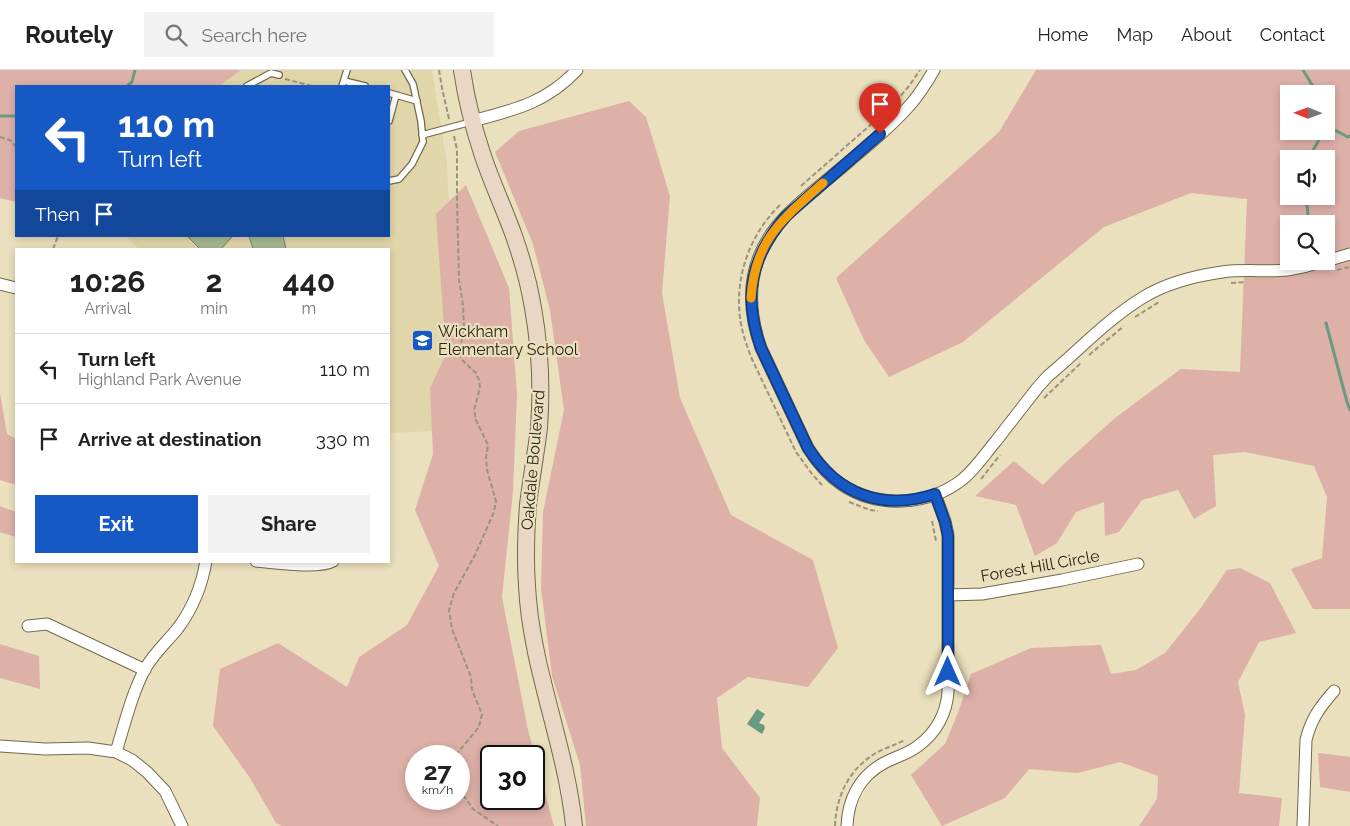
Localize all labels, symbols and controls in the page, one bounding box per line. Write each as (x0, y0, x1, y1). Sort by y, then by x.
search box (144, 12, 494, 57)
text: Routely (25, 20, 114, 49)
icon: search (162, 21, 190, 49)
text: Search here (202, 24, 307, 46)
text: Home (1037, 24, 1088, 45)
text: Map (1116, 24, 1153, 45)
text: About (1181, 24, 1232, 45)
text: Contact (1260, 24, 1325, 45)
pin (859, 83, 901, 134)
north arrow (1280, 85, 1335, 140)
map controls (1280, 85, 1335, 270)
icon: arrive (866, 90, 894, 118)
text: 110 m (118, 104, 215, 145)
icon: left (35, 105, 100, 170)
text: Turn left (118, 146, 202, 172)
button: sound (1280, 150, 1335, 205)
icon: arrive (90, 200, 118, 228)
text: Then (35, 203, 80, 225)
button: search (1280, 215, 1335, 270)
text: 10:26 (70, 264, 146, 299)
text: 2 (206, 264, 223, 299)
text: 440 (283, 264, 335, 299)
text: Arrival (84, 299, 131, 318)
text: min (200, 299, 228, 318)
text: m (302, 299, 316, 318)
place label: Wickham Elementary School (438, 322, 579, 359)
school or university icon: Wickham Elementary School (410, 328, 434, 352)
text: Turn left (78, 348, 155, 370)
icon: left (35, 355, 63, 383)
text: 110 m (320, 358, 370, 380)
text: Highland Park Avenue (78, 370, 241, 389)
street label: Oakdale Boulevard (517, 389, 549, 531)
icon: arrive (35, 425, 63, 453)
text: Arrive at destination (78, 428, 262, 450)
text: 330 m (316, 428, 370, 450)
button: Exit (35, 495, 198, 553)
button: Share (208, 495, 370, 553)
street label: Forest Hill Circle (979, 546, 1101, 586)
position arrow (921, 645, 973, 697)
speed limit sign: 30 (480, 745, 545, 810)
text: 27 (423, 756, 452, 786)
text: km/h (422, 783, 453, 797)

